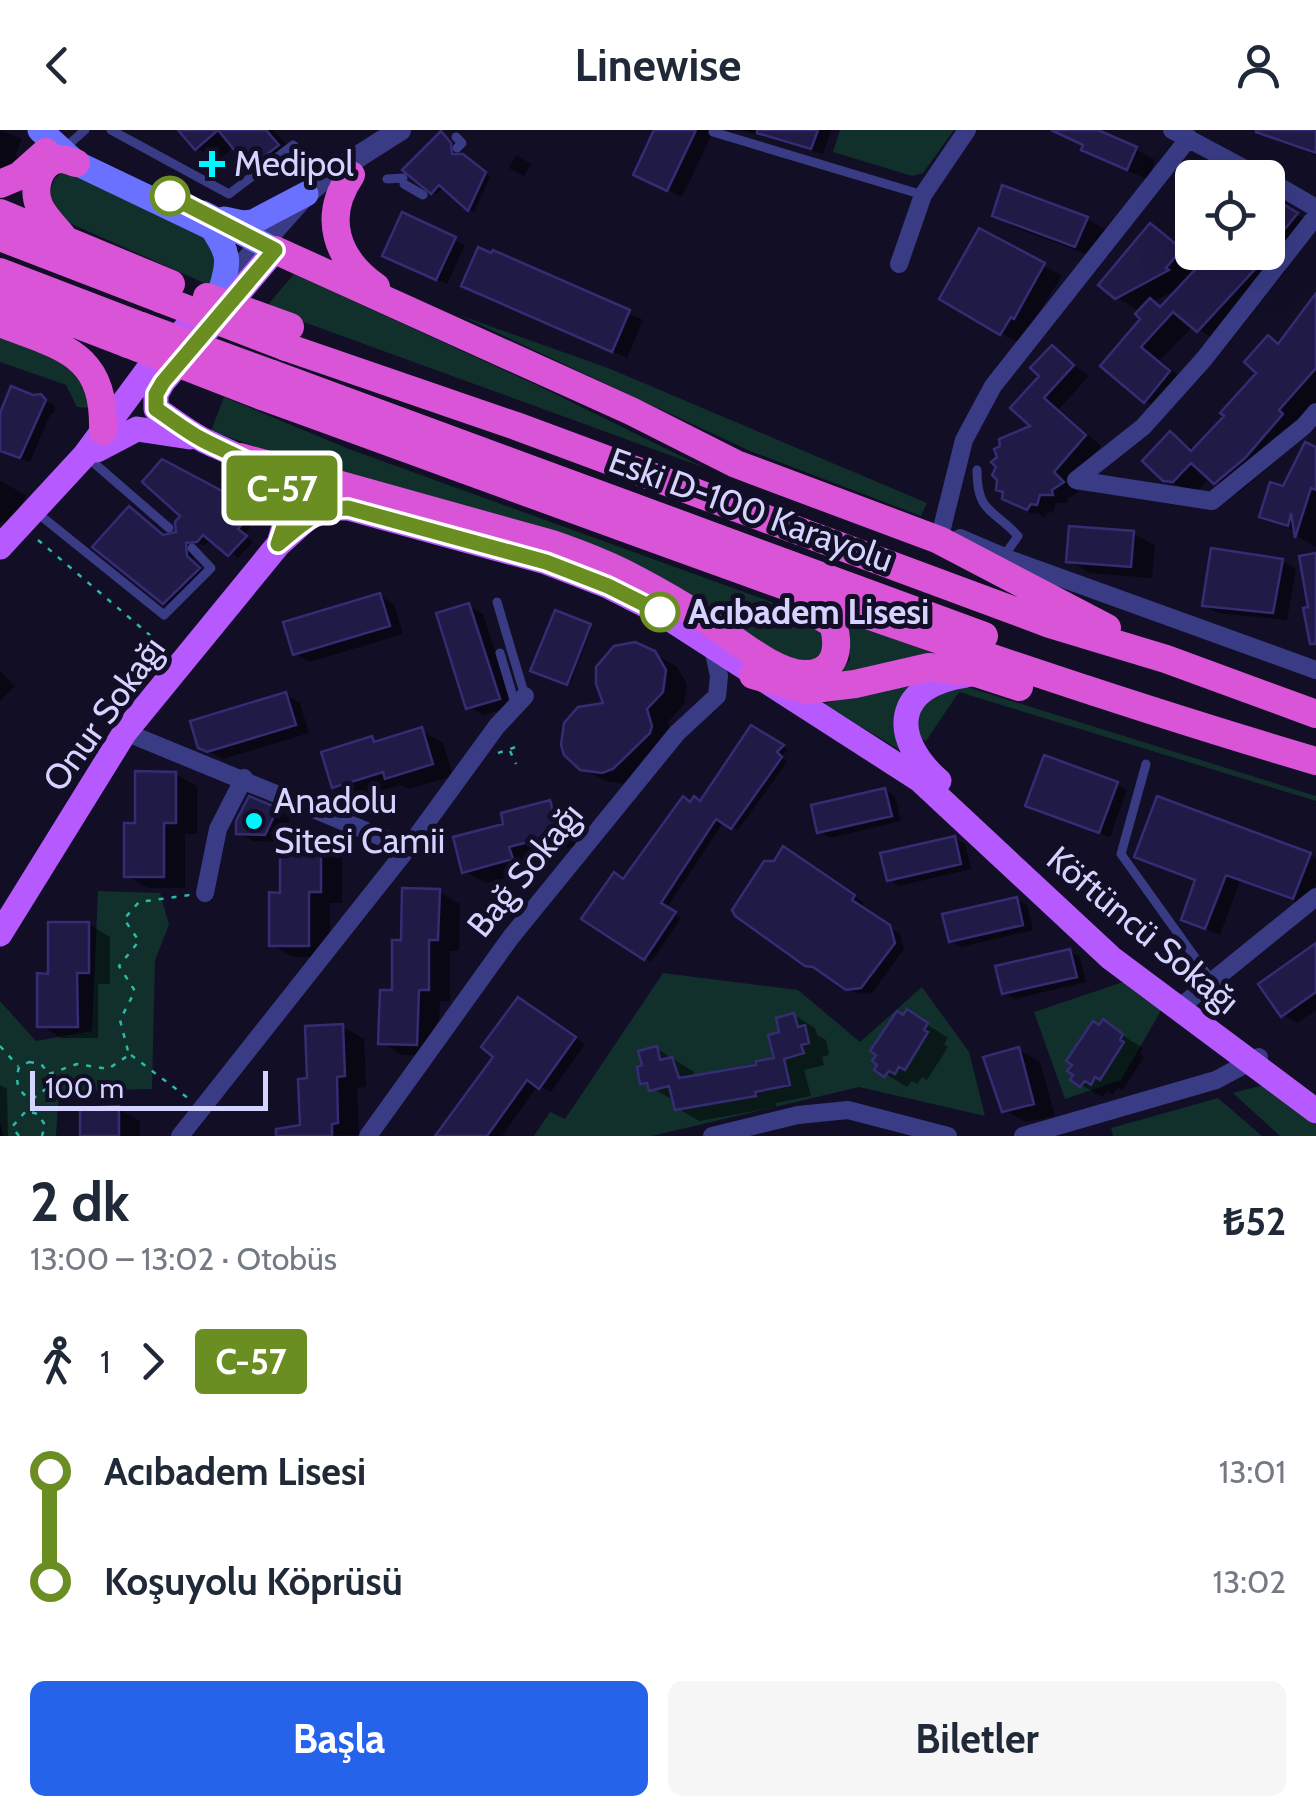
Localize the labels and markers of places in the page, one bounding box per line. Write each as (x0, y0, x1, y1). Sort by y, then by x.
place label: Medipol (234, 142, 355, 185)
marker: Medipol (199, 151, 225, 177)
unlabelled marker (151, 177, 189, 215)
place label: Acıbadem Lisesi (688, 590, 929, 633)
marker: Acıbadem Lisesi (641, 593, 679, 631)
place label: Anadolu Sitesi Camii (274, 779, 445, 862)
marker: Anadolu Sitesi Camii (243, 810, 265, 832)

